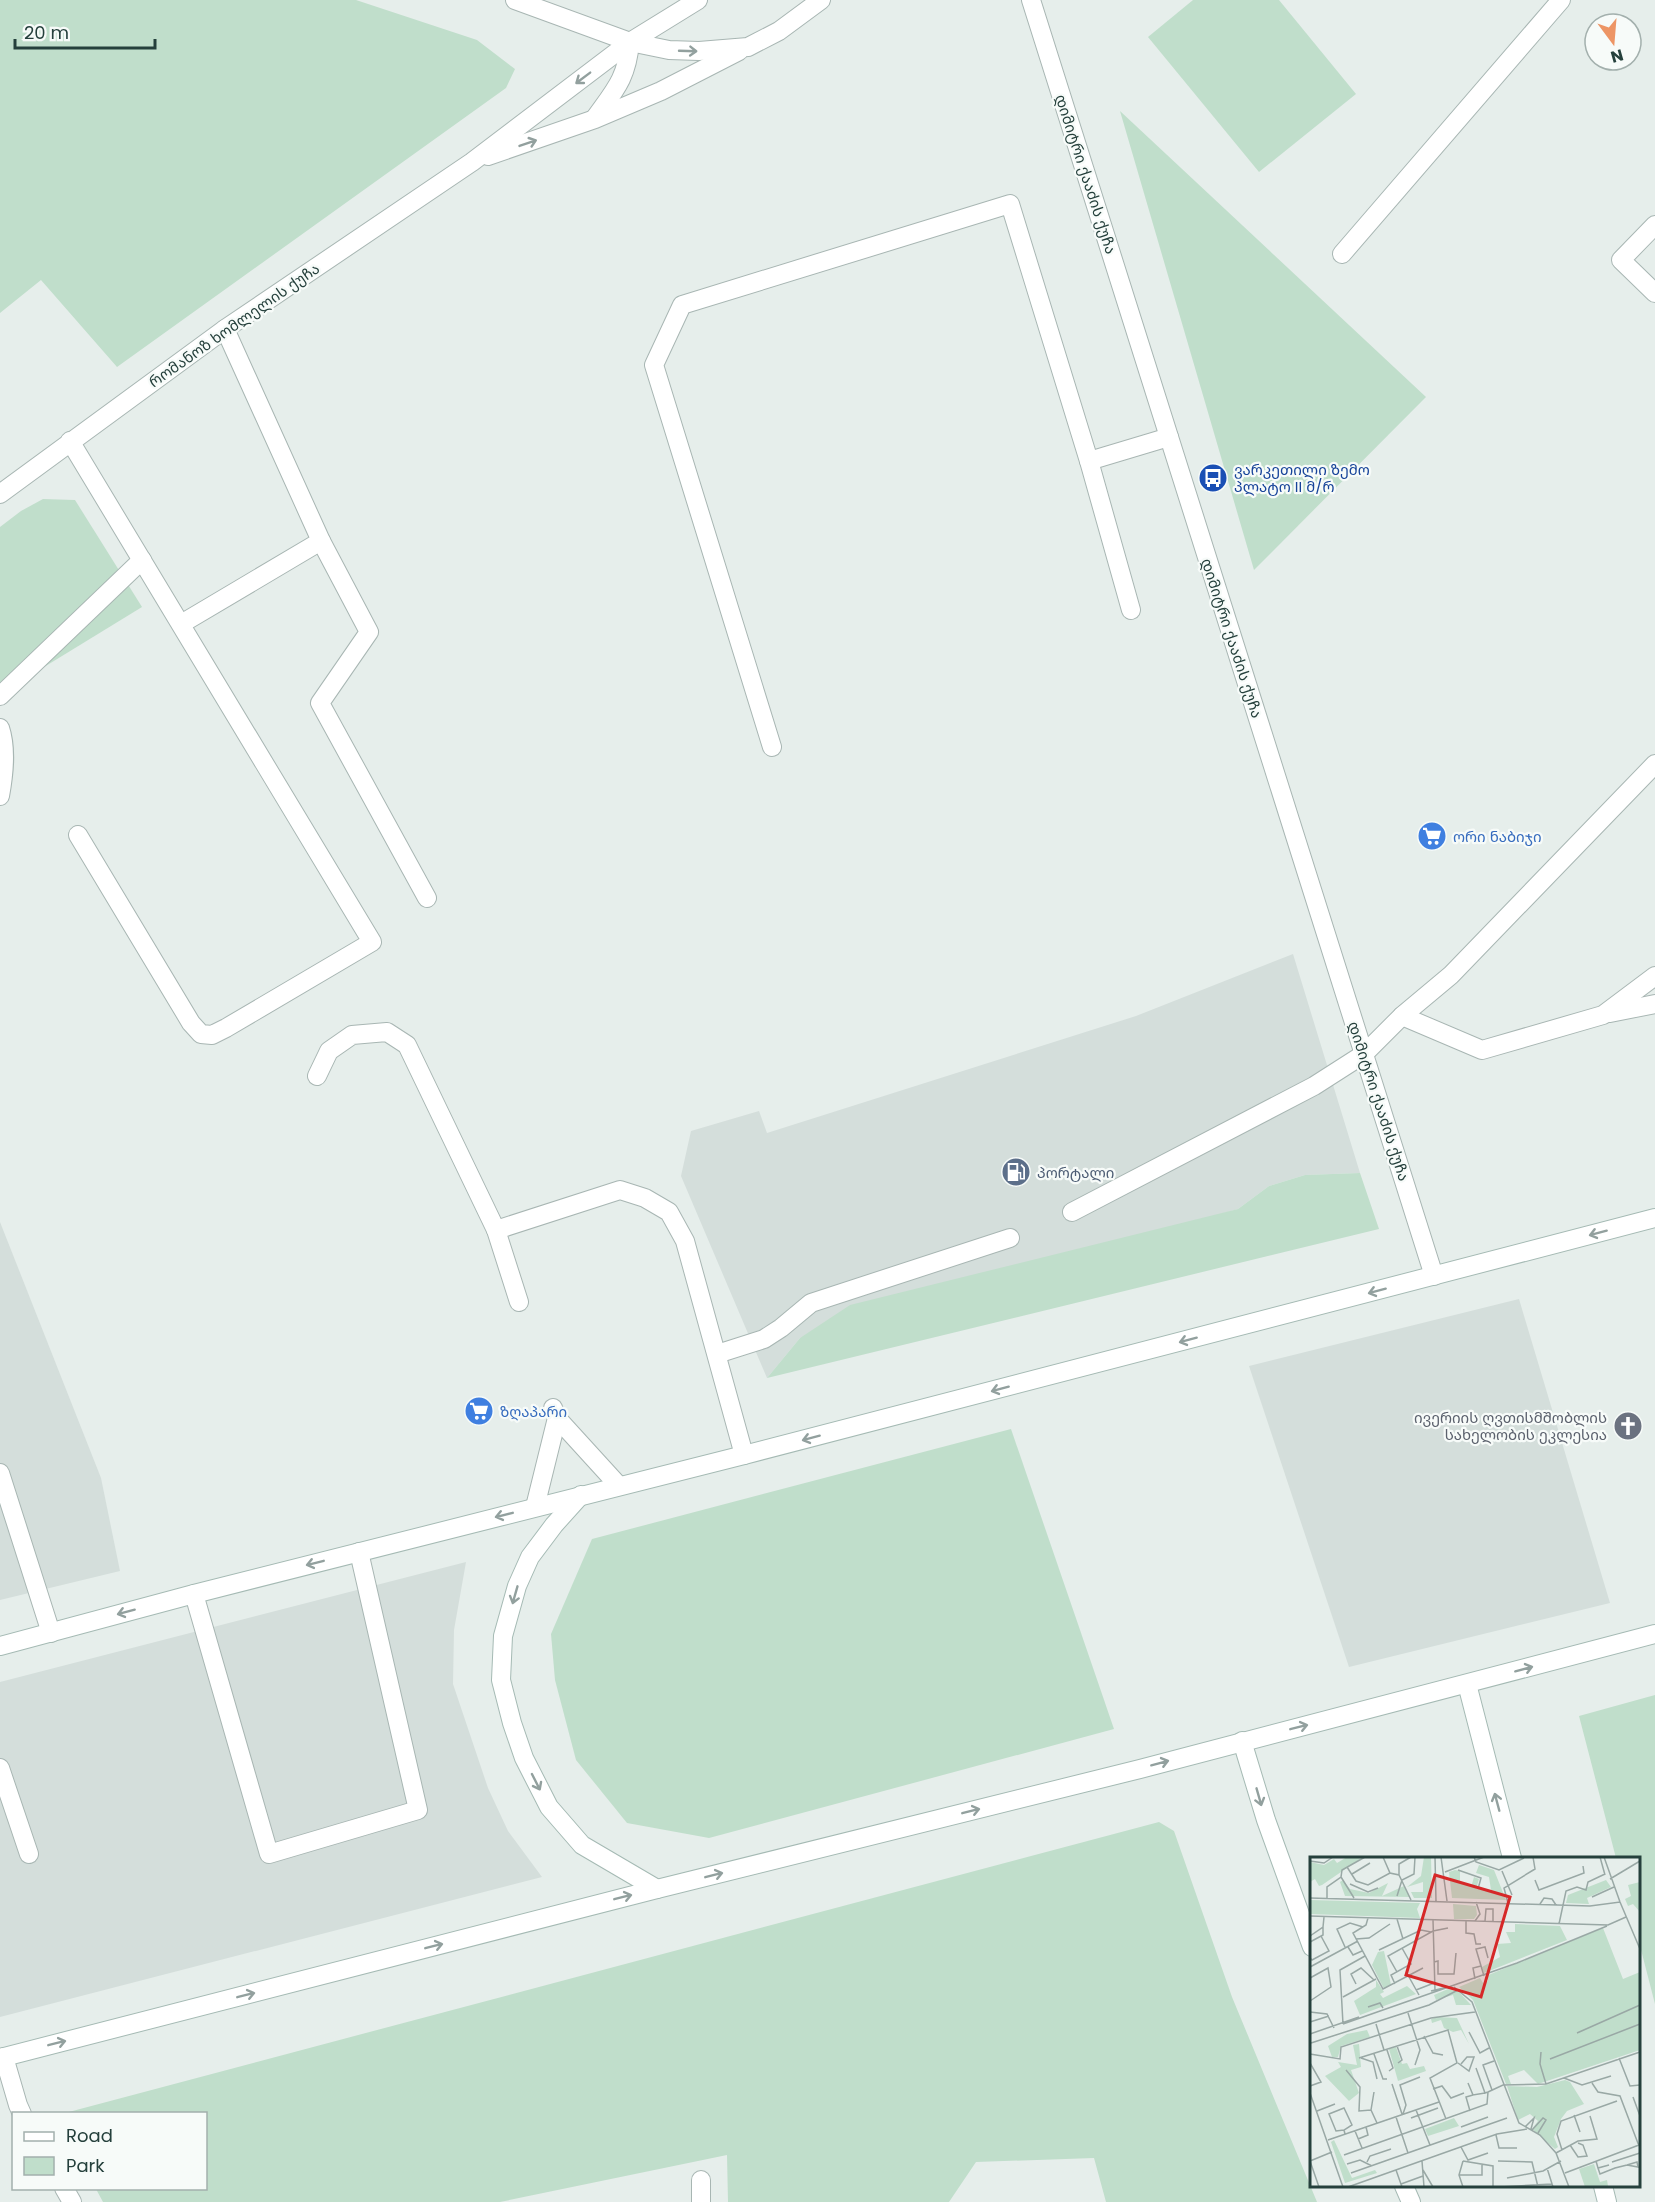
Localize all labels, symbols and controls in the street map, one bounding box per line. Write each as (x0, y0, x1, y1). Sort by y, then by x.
scale bar (15, 12, 154, 50)
north arrow (1583, 12, 1643, 72)
text: 20 m (24, 20, 69, 45)
text: N (1608, 43, 1626, 69)
one-way arrow (677, 45, 697, 56)
one-way arrow (576, 71, 592, 84)
street label: დიმიტრი ქააძის ქუჩა (1050, 91, 1122, 257)
one-way arrow (518, 136, 536, 147)
street label: რომანოზ ხომლელის ქუჩა (144, 258, 324, 392)
place label: ვარკეთილი ზემო პლატო II მ/რ (1234, 459, 1370, 497)
bus stop icon: ვარკეთილი ზემო პლატო II მ/რ (1197, 462, 1229, 494)
street label: დიმიტრი ქააძის ქუჩა (1196, 555, 1268, 721)
supermarket icon: ორი ნაბიჯი (1416, 820, 1448, 852)
place label: ორი ნაბიჯი (1453, 826, 1542, 847)
street label: დიმიტრი ქააძის ქუჩა (1343, 1018, 1415, 1184)
fuel station icon: პორტალი (1000, 1156, 1032, 1188)
place label: პორტალი (1037, 1162, 1114, 1183)
one-way arrow (1589, 1228, 1608, 1240)
one-way arrow (1368, 1285, 1387, 1297)
one-way arrow (1179, 1334, 1198, 1346)
one-way arrow (990, 1383, 1009, 1395)
supermarket icon: ზღაპარი (463, 1395, 495, 1427)
place label: ზღაპარი (500, 1401, 567, 1422)
place label: ივერიის ღვთისმშობლის სახელობის ეკლესია (1414, 1407, 1607, 1445)
church icon: ივერიის ღვთისმშობლის სახელობის ეკლესია (1612, 1410, 1644, 1442)
one-way arrow (802, 1432, 821, 1444)
one-way arrow (495, 1509, 514, 1521)
one-way arrow (306, 1558, 325, 1569)
one-way arrow (508, 1585, 520, 1604)
one-way arrow (117, 1607, 136, 1619)
one-way arrow (1514, 1662, 1533, 1674)
one-way arrow (1289, 1720, 1308, 1732)
one-way arrow (1150, 1757, 1169, 1769)
one-way arrow (531, 1773, 542, 1791)
one-way arrow (1254, 1787, 1265, 1806)
one-way arrow (1490, 1793, 1502, 1812)
one-way arrow (961, 1804, 980, 1816)
inset map (1310, 1857, 1640, 2187)
one-way arrow (704, 1868, 723, 1880)
one-way arrow (613, 1891, 632, 1903)
one-way arrow (425, 1940, 444, 1951)
one-way arrow (236, 1988, 255, 2000)
one-way arrow (47, 2037, 66, 2048)
legend (12, 2112, 207, 2190)
text: Road (66, 2123, 113, 2148)
text: Park (66, 2153, 105, 2178)

